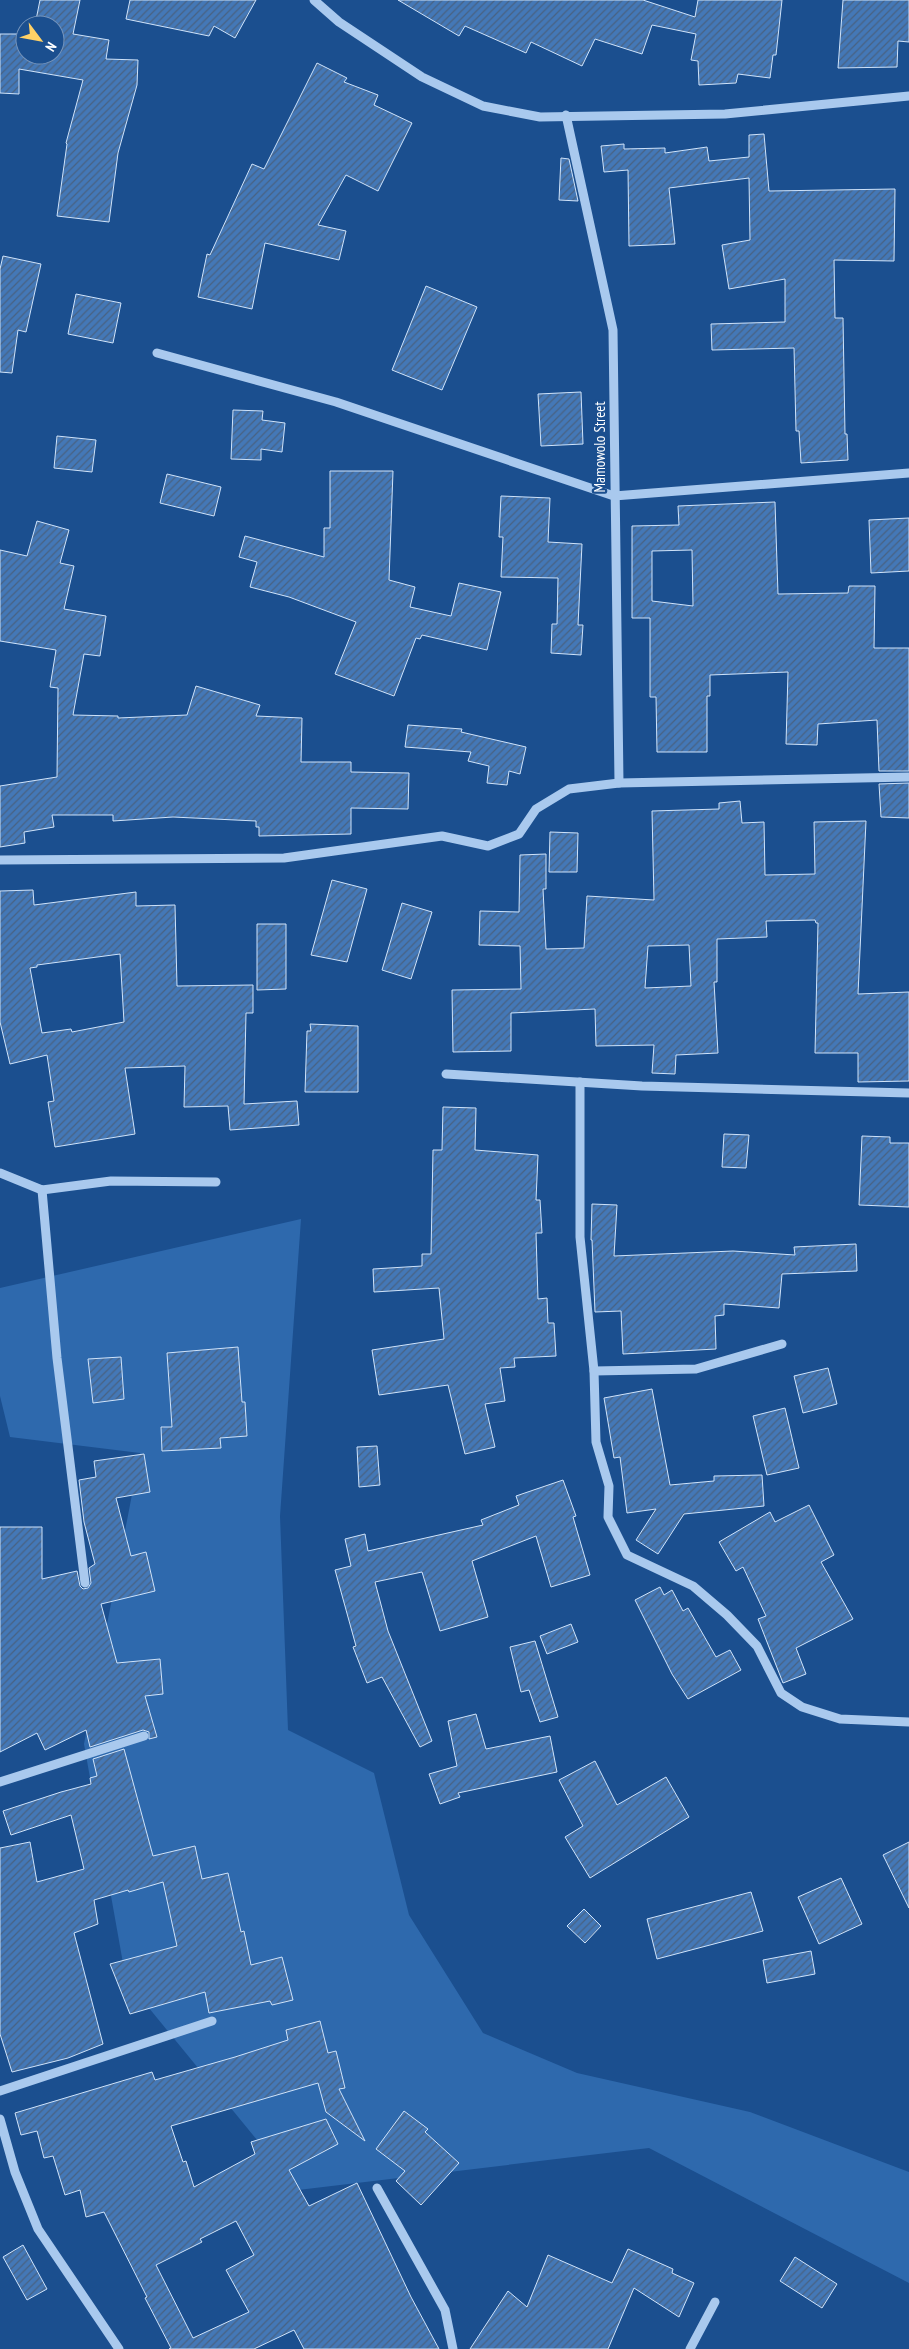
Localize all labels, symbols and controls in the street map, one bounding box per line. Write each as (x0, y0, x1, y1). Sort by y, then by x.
north arrow (15, 15, 65, 65)
text: N (41, 39, 61, 55)
street label: Mamowolo Street (590, 401, 609, 493)

